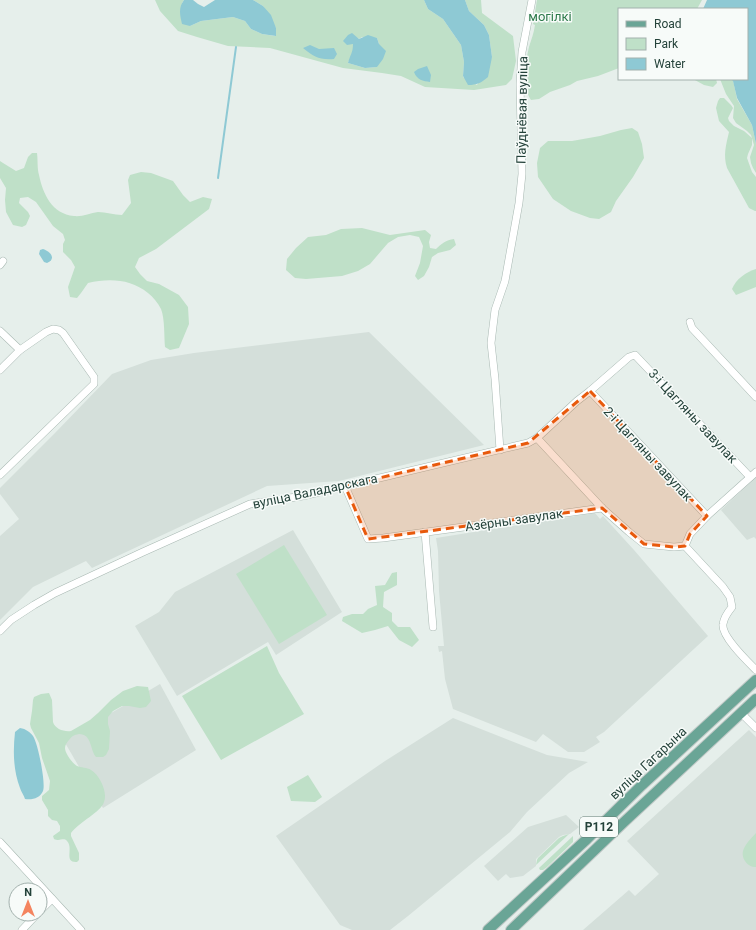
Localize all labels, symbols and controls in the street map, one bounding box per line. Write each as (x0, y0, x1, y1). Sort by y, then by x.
legend (618, 8, 748, 80)
park label: могілкі (528, 9, 572, 24)
text: Road (654, 17, 682, 31)
text: Park (654, 37, 679, 51)
street label: Паўднёвая вуліца (514, 56, 530, 164)
text: Water (654, 57, 685, 71)
street label: 3-і Цагляны завулак (646, 366, 740, 466)
street label: 2-і Цагляны завулак (601, 404, 695, 504)
street label: вуліца Валадарскага (251, 470, 379, 512)
street label: Азёрны завулак (464, 506, 564, 534)
street label: вуліца Гагарына (607, 724, 689, 802)
road number: Р112 (580, 817, 618, 837)
north arrow (8, 882, 48, 922)
text: N (24, 886, 32, 899)

